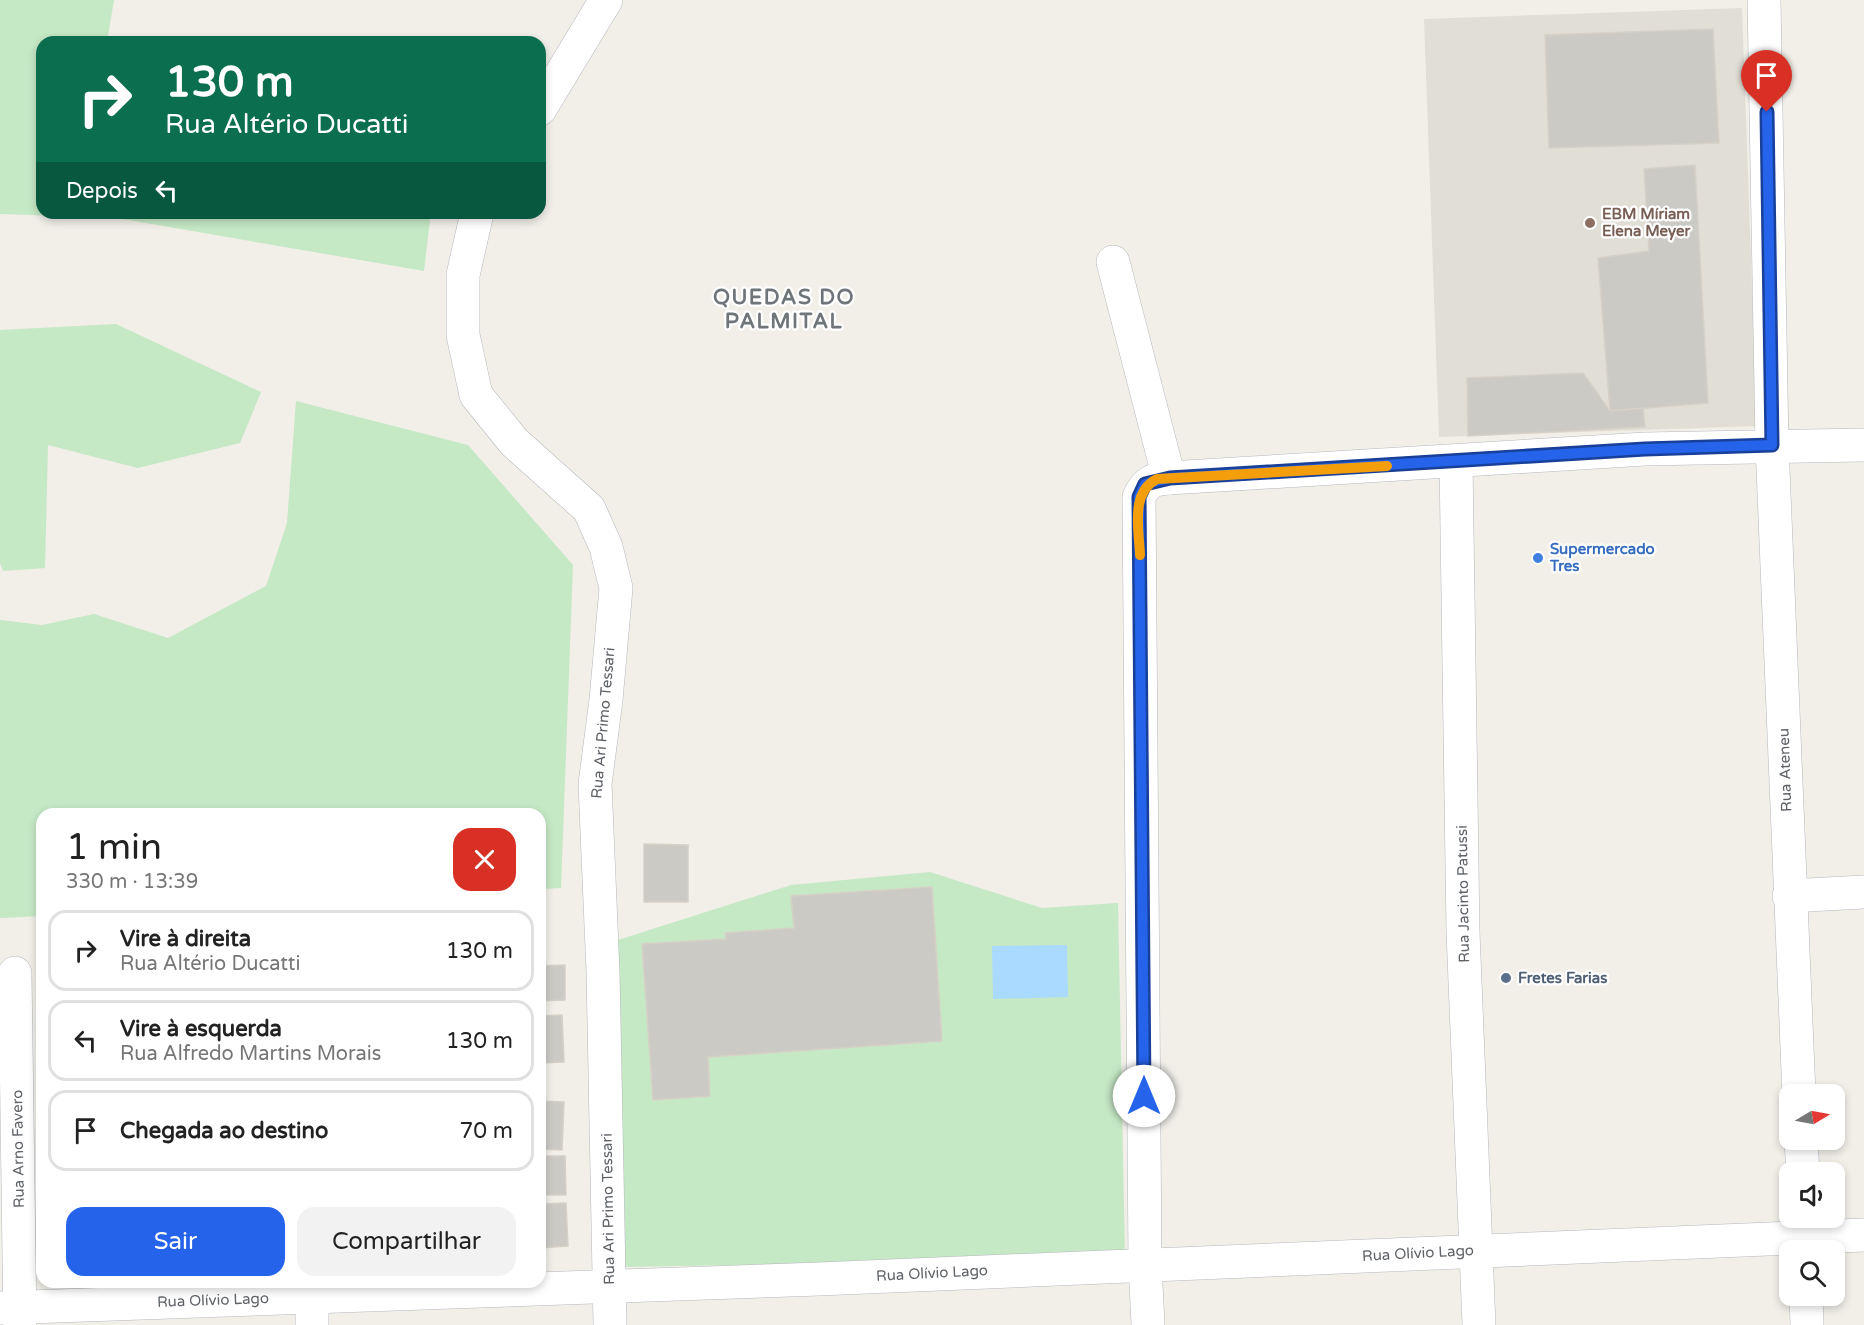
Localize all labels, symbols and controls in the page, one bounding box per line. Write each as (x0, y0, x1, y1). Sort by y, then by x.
pin (1741, 50, 1792, 112)
text: 130 m (165, 57, 294, 108)
icon: arrive (1750, 59, 1783, 92)
icon: right (66, 60, 144, 138)
text: Rua Altério Ducatti (165, 108, 409, 141)
icon: left (150, 174, 183, 207)
text: Depois (66, 178, 138, 204)
place label: EBM Míriam Elena Meyer (1602, 205, 1690, 241)
marker: EBM Míriam Elena Meyer (1583, 216, 1597, 230)
district label: QUEDAS DO PALMITAL (713, 285, 855, 334)
place label: Supermercado Tres (1549, 540, 1655, 575)
marker: Supermercado Tres (1531, 551, 1545, 565)
street label: Rua Ari Primo Tessari (587, 647, 619, 799)
street label: Rua Ateneu (1775, 728, 1795, 812)
street label: Rua Jacinto Patussi (1453, 825, 1473, 963)
text: 1 min (66, 826, 162, 869)
button: close (453, 828, 516, 891)
text: 330 m · 13:39 (66, 870, 198, 894)
text: Vire à direita (120, 926, 251, 952)
icon: right (69, 934, 102, 967)
text: 130 m (446, 938, 513, 964)
text: Rua Altério Ducatti (120, 952, 300, 976)
place label: Fretes Farias (1518, 969, 1607, 987)
marker: Fretes Farias (1499, 971, 1513, 985)
text: Vire à esquerda (120, 1016, 282, 1042)
icon: left (69, 1024, 102, 1057)
text: 130 m (446, 1028, 513, 1054)
text: Rua Alfredo Martins Morais (120, 1042, 381, 1066)
position arrow (1112, 1064, 1176, 1128)
north arrow (1779, 1084, 1845, 1150)
map controls (1779, 1084, 1845, 1306)
street label: Rua Arno Favero (8, 1090, 28, 1208)
icon: arrive (69, 1114, 102, 1147)
text: Chegada ao destino (120, 1118, 328, 1144)
text: 70 m (459, 1118, 513, 1144)
street label: Rua Ari Primo Tessari (598, 1133, 618, 1285)
button: sound (1779, 1162, 1845, 1228)
button: Sair (66, 1207, 285, 1276)
button: Compartilhar (297, 1207, 516, 1276)
button: search (1779, 1240, 1845, 1306)
street label: Rua Olívio Lago (1362, 1241, 1474, 1265)
street label: Rua Olívio Lago (876, 1261, 988, 1285)
street label: Rua Olívio Lago (157, 1289, 269, 1311)

